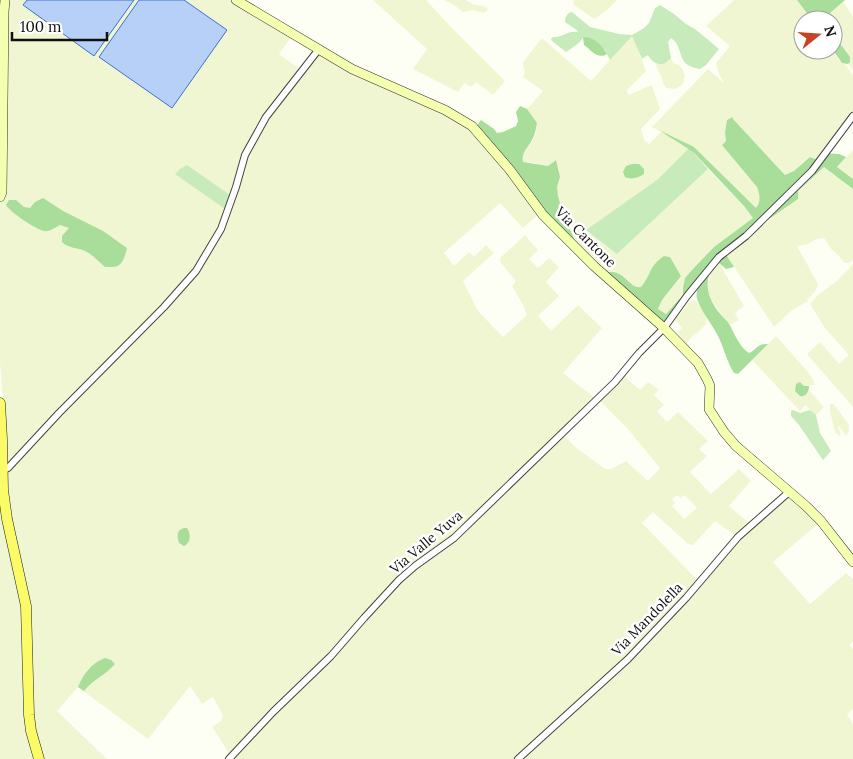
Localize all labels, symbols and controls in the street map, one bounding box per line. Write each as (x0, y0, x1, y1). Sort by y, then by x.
scale bar (12, 10, 108, 42)
north arrow (793, 10, 843, 60)
text: 100 m (20, 17, 61, 36)
text: N (820, 23, 841, 39)
street label: Via Cantone (551, 202, 621, 272)
street label: Via Valle Yuva (385, 506, 466, 578)
street label: Via Mandolella (607, 579, 687, 660)

